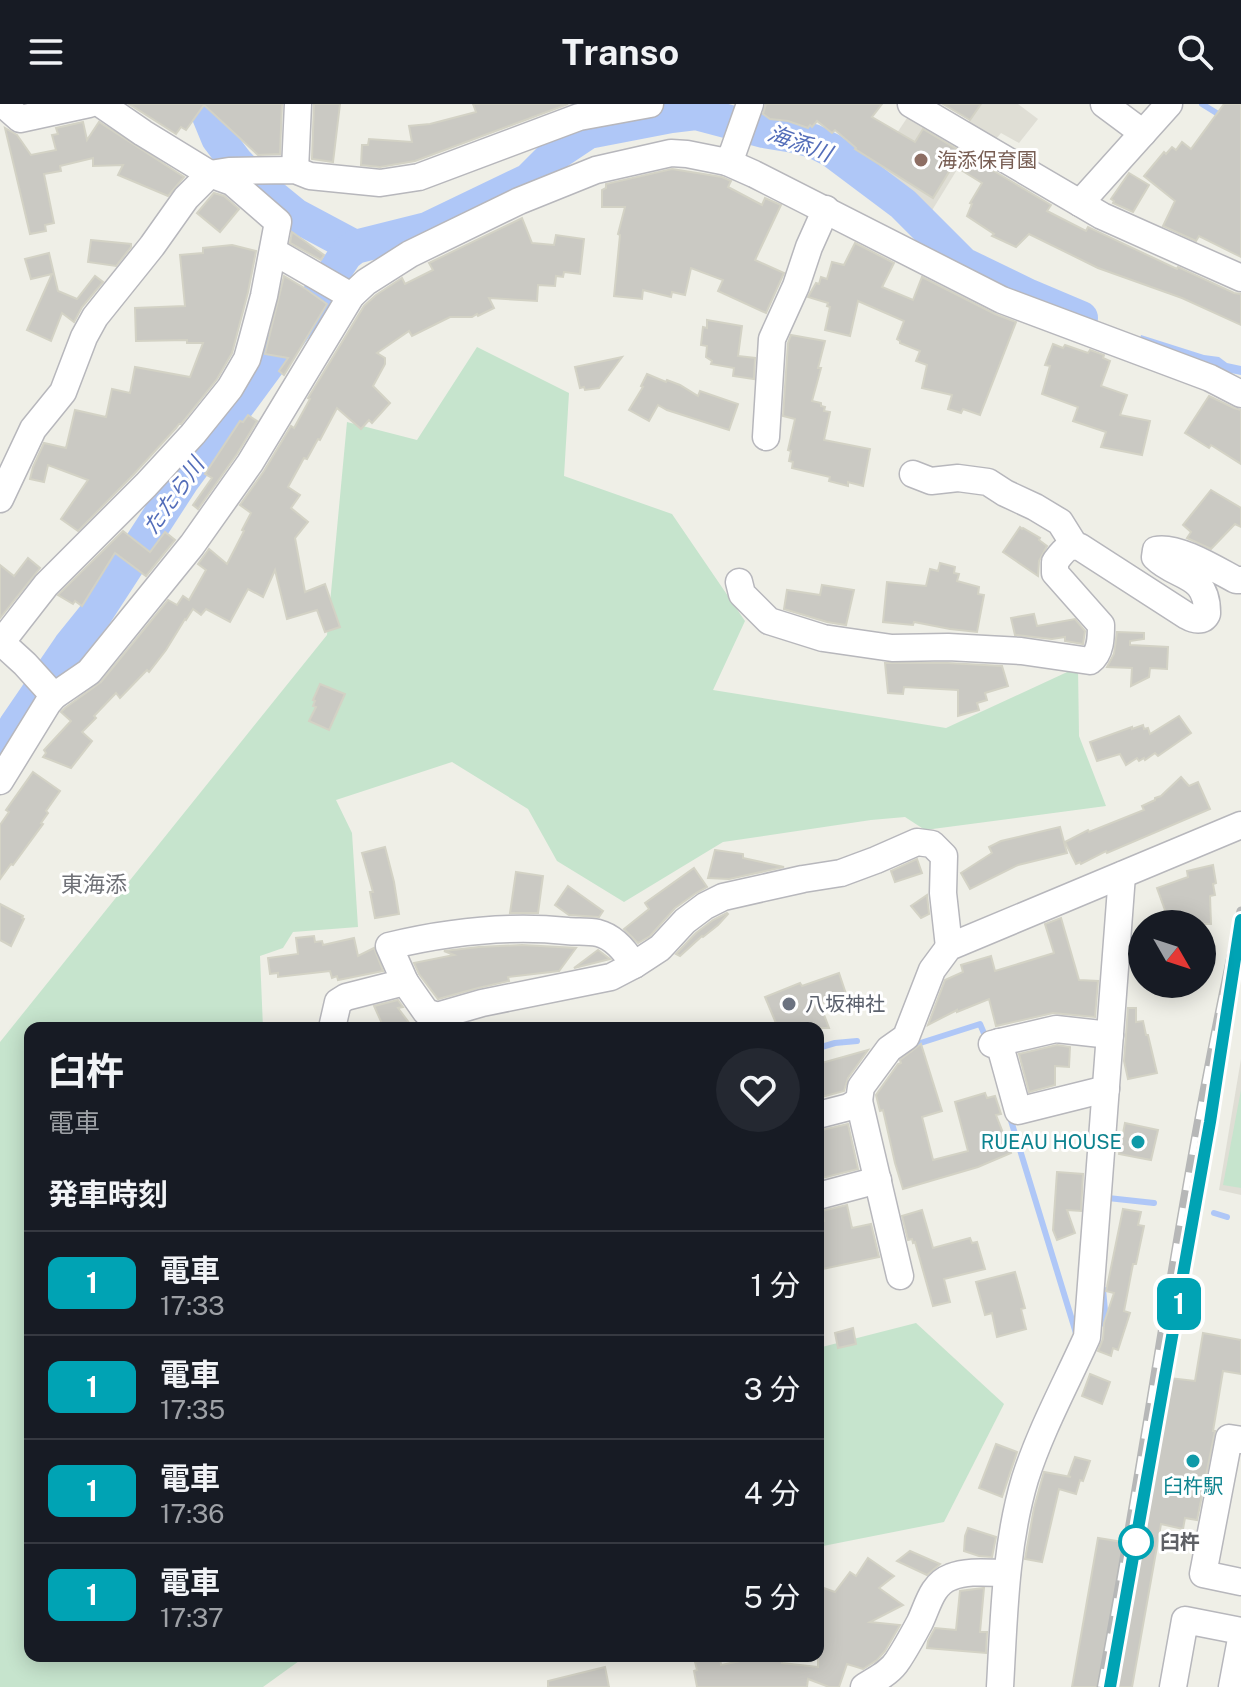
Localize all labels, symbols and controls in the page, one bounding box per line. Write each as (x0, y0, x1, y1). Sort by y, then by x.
icon: menu (24, 30, 68, 74)
icon: search (1173, 30, 1217, 74)
text: Transo (562, 31, 679, 73)
water label: 海添川 (765, 119, 837, 167)
place label: 海添保育園 (937, 148, 1037, 172)
marker: 海添保育園 (912, 151, 930, 169)
water label: たたら川 (137, 451, 210, 540)
district label: 東海添 (61, 871, 127, 897)
north arrow (1128, 910, 1216, 998)
map controls (1128, 910, 1216, 998)
place label: 八坂神社 (805, 992, 885, 1016)
marker: 八坂神社 (780, 995, 798, 1013)
button: heart (716, 1048, 800, 1132)
text: 臼杵 (48, 1049, 124, 1094)
text: 電車 (48, 1107, 100, 1138)
place label: RUEAU HOUSE (981, 1130, 1122, 1154)
marker: RUEAU HOUSE (1129, 1133, 1147, 1151)
text: 発車時刻 (48, 1176, 168, 1212)
text: 電車 (160, 1252, 220, 1288)
text: 1 (86, 1266, 98, 1299)
text: 1 分 (750, 1267, 800, 1303)
line badge: 1 (1153, 1278, 1205, 1330)
text: 1 (1173, 1287, 1185, 1320)
text: 17:33 (160, 1290, 225, 1321)
text: 電車 (160, 1356, 220, 1392)
text: 1 (86, 1370, 98, 1403)
text: 3 分 (744, 1371, 800, 1407)
text: 17:35 (160, 1394, 225, 1425)
marker: 臼杵駅 (1184, 1452, 1202, 1470)
text: 電車 (160, 1460, 220, 1496)
text: 1 (86, 1474, 98, 1507)
place label: 臼杵駅 (1163, 1474, 1223, 1498)
text: 4 分 (744, 1475, 800, 1511)
text: 17:36 (160, 1498, 224, 1529)
marker: 臼杵 (1119, 1525, 1153, 1559)
place label: 臼杵 (1160, 1530, 1200, 1554)
text: 電車 (160, 1564, 220, 1600)
text: 1 (86, 1578, 98, 1611)
text: 5 分 (743, 1579, 800, 1615)
text: 17:37 (160, 1602, 224, 1633)

